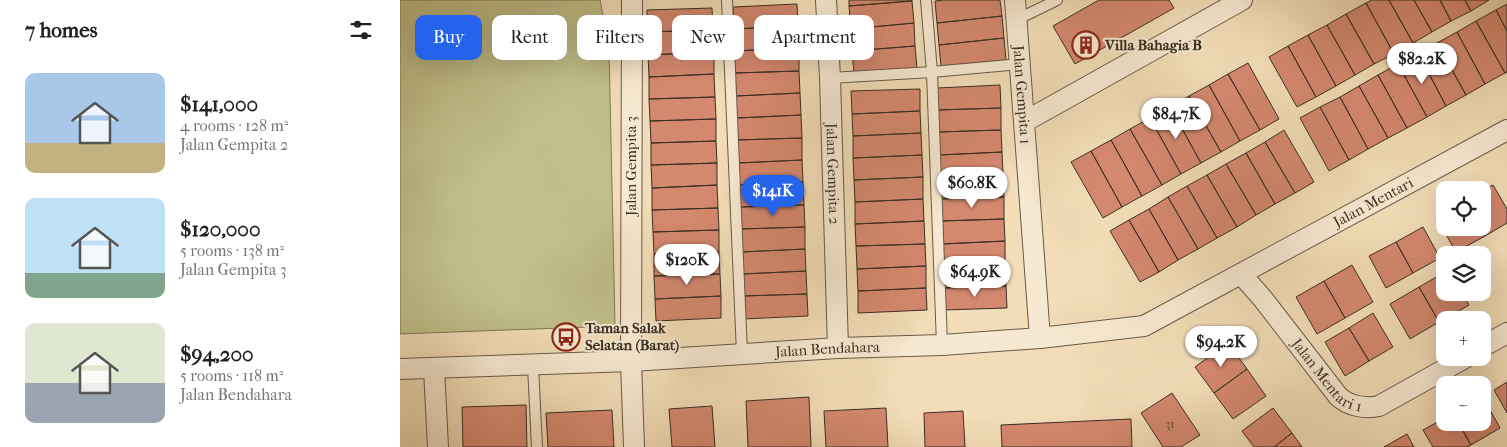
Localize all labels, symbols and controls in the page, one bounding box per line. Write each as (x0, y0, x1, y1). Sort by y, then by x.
chip: Buy (415, 15, 482, 60)
chip: Rent (492, 15, 567, 60)
chip: Filters (577, 15, 662, 60)
chip: New (672, 15, 744, 60)
chip: Apartment (754, 15, 874, 60)
icon: filters (347, 16, 375, 44)
text: 7 homes (25, 18, 97, 42)
building icon: Villa Bahagia B (1071, 30, 1101, 60)
place label: Villa Bahagia B (1104, 36, 1202, 54)
pin: $82.2K (1381, 42, 1463, 85)
street label: Jalan Gempita 1 (1009, 44, 1035, 145)
text: $82.2K (1398, 49, 1446, 68)
text: $141,000 (180, 92, 258, 116)
icon: home (65, 93, 125, 153)
pin: $84.7K (1135, 98, 1217, 140)
text: $84.7K (1152, 104, 1200, 123)
text: 4 rooms · 128 m² (180, 116, 288, 135)
street label: Jalan Gempita 3 (622, 116, 640, 217)
street label: Jalan Gempita 2 (822, 122, 843, 225)
text: Jalan Gempita 2 (180, 135, 288, 154)
pin: $60.8K (931, 166, 1013, 209)
text: $60.8K (947, 173, 997, 192)
street label: Jalan Mentari (1329, 173, 1417, 232)
pin: $141K (738, 174, 808, 217)
text: $141K (752, 181, 794, 200)
map controls (1436, 181, 1491, 431)
button: locate (1436, 181, 1491, 236)
text: $120,000 (180, 217, 261, 241)
icon: home (65, 218, 125, 278)
text: 5 rooms · 138 m² (180, 241, 284, 260)
pin: $120K (652, 244, 722, 286)
button: layers (1436, 246, 1491, 301)
text: $120K (665, 250, 709, 269)
pin: $64.9K (934, 256, 1016, 298)
text: Jalan Gempita 3 (180, 260, 287, 279)
text: $64.9K (950, 262, 1000, 281)
button: + (1436, 311, 1491, 366)
place label: Taman Salak Selatan (Barat) (584, 319, 679, 354)
bus stop icon: Taman Salak Selatan (Barat) (551, 322, 581, 352)
pin: $94.2K (1180, 326, 1262, 368)
text: $94.2K (1196, 332, 1246, 351)
street label: Jalan Mentari 1 (1287, 334, 1363, 416)
street label: Jalan Bendahara (774, 338, 881, 361)
text: $94,200 (180, 342, 254, 366)
icon: home (65, 343, 125, 403)
text: 5 rooms · 118 m² (180, 366, 283, 385)
button: − (1436, 376, 1491, 431)
text: Jalan Bendahara (180, 385, 292, 404)
house number: 31 (1165, 417, 1175, 431)

